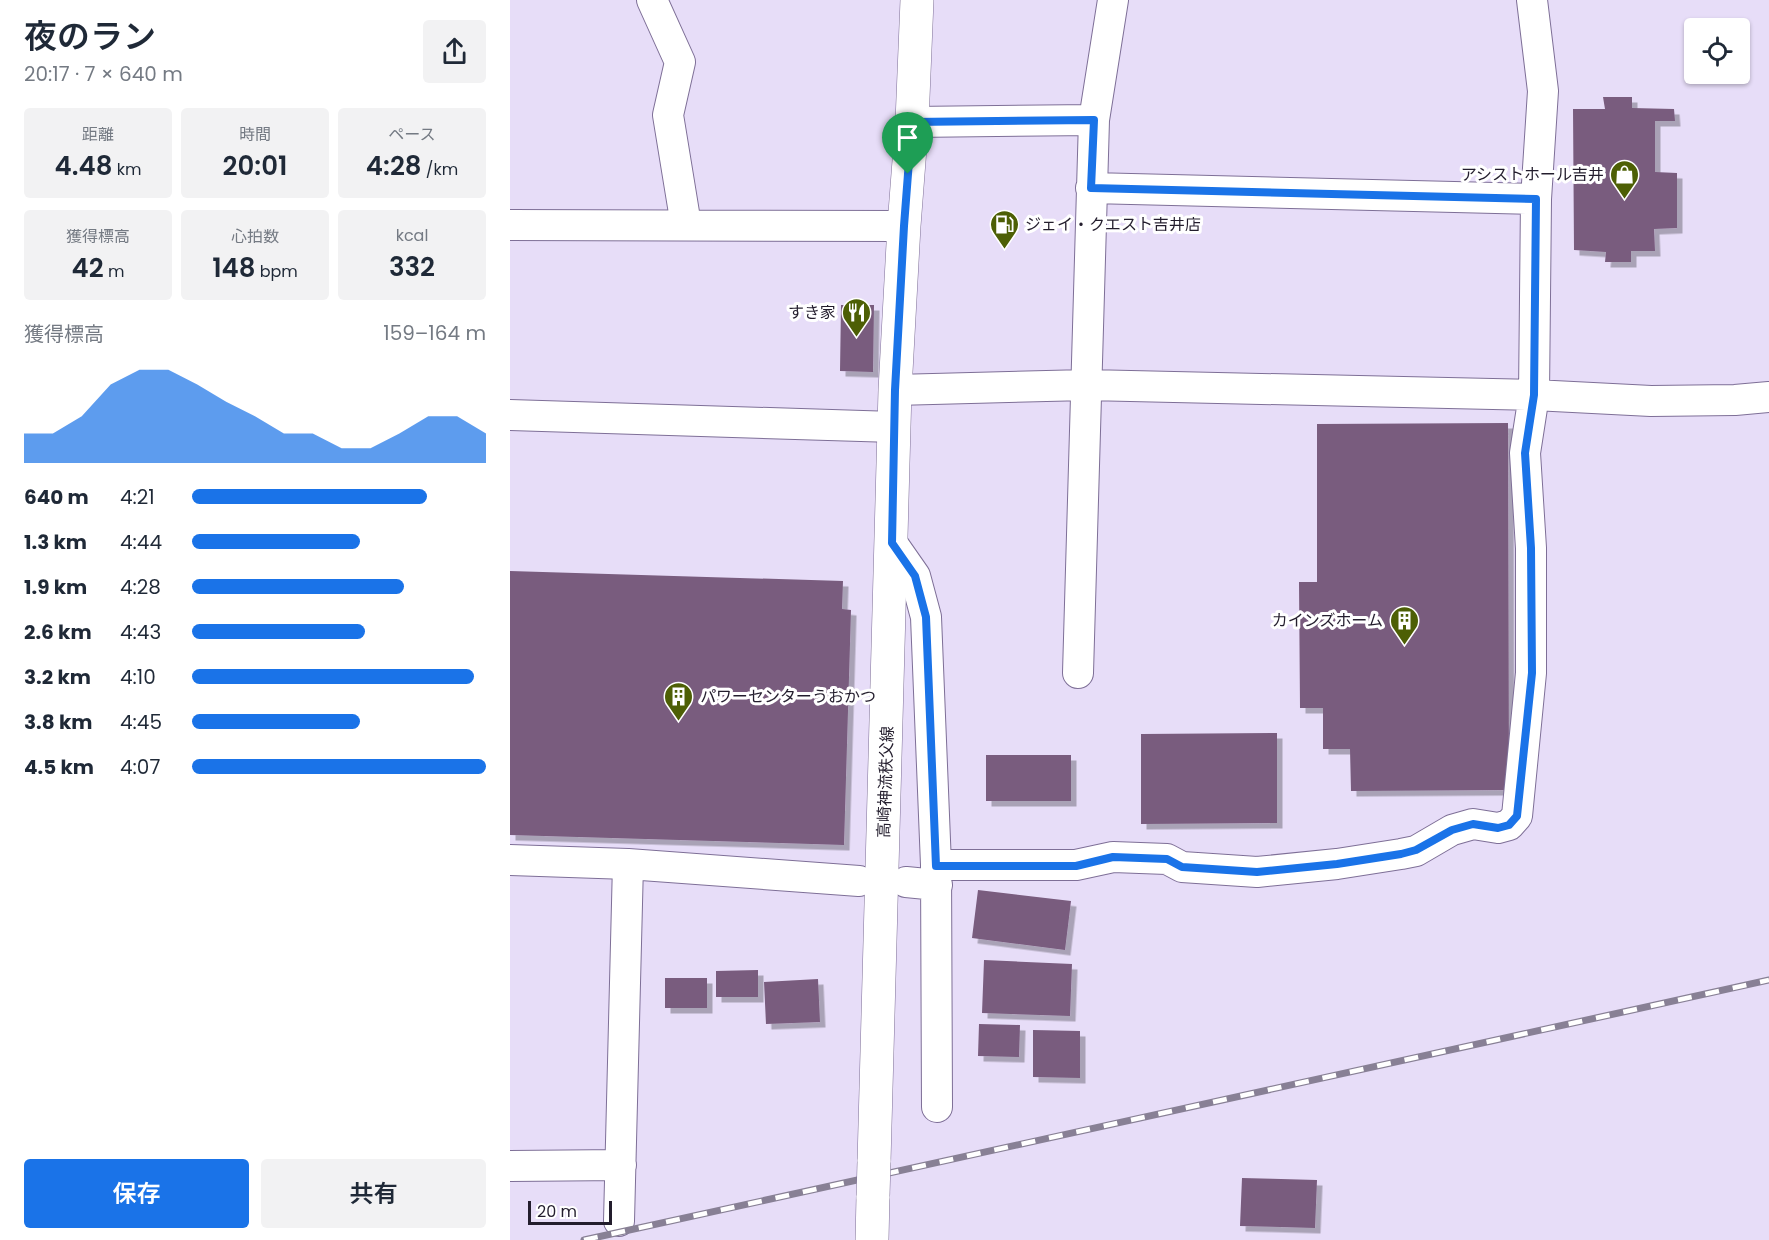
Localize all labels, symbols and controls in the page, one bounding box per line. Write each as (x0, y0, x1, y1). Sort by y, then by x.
text: 夜のラン (24, 13, 156, 60)
map controls (1684, 18, 1750, 84)
button: locate (1684, 18, 1750, 84)
button: share (423, 20, 486, 83)
text: 20:17 · 7 × 640 m (24, 60, 183, 88)
pin (882, 112, 933, 174)
icon: arrive (891, 121, 924, 154)
text: 距離 (82, 123, 114, 146)
text: 時間 (239, 123, 271, 146)
text: ペース (388, 123, 436, 146)
text: 4.48 (55, 148, 112, 184)
text: 20:01 (223, 148, 287, 184)
text: 4:28 (366, 148, 422, 184)
text: km (112, 158, 141, 181)
text: /km (422, 158, 458, 181)
shop icon: アシストホール吉井 (1609, 158, 1641, 200)
place label: アシストホール吉井 (1461, 163, 1604, 186)
fuel station icon: ジェイ・クエスト吉井店 (988, 208, 1020, 250)
place label: ジェイ・クエスト吉井店 (1025, 213, 1201, 236)
text: kcal (396, 224, 428, 247)
text: 獲得標高 (66, 225, 130, 248)
text: 心拍数 (231, 225, 279, 248)
text: 332 (389, 249, 435, 285)
text: 42 (72, 250, 104, 286)
text: 148 (212, 250, 255, 286)
text: m (104, 260, 124, 283)
text: bpm (255, 260, 298, 283)
restaurant icon: すき家 (841, 296, 873, 338)
place label: すき家 (788, 301, 836, 324)
text: 159–164 m (383, 319, 486, 347)
text: 獲得標高 (24, 320, 104, 348)
text: 640 m (24, 483, 89, 511)
text: 4:21 (120, 483, 155, 511)
text: 1.3 km (24, 528, 87, 556)
text: 4:44 (120, 528, 162, 556)
text: 1.9 km (24, 573, 87, 601)
text: 4:28 (120, 573, 161, 601)
building icon: カインズホーム (1388, 604, 1420, 646)
place label: カインズホーム (1272, 609, 1383, 632)
text: 2.6 km (24, 618, 92, 646)
text: 4:43 (120, 618, 161, 646)
text: 3.2 km (24, 663, 91, 691)
text: 4:10 (120, 663, 156, 691)
building icon: パワーセンターうおかつ (663, 680, 695, 722)
place label: パワーセンターうおかつ (700, 685, 876, 708)
text: 3.8 km (24, 708, 92, 736)
text: 4:45 (120, 708, 162, 736)
street label: 高崎神流秩父線 (872, 726, 899, 838)
text: 4.5 km (24, 753, 94, 781)
text: 4:07 (120, 753, 160, 781)
button: 保存 (24, 1159, 249, 1228)
button: 共有 (261, 1159, 486, 1228)
scale bar (528, 1198, 612, 1226)
text: 20 m (537, 1200, 577, 1223)

